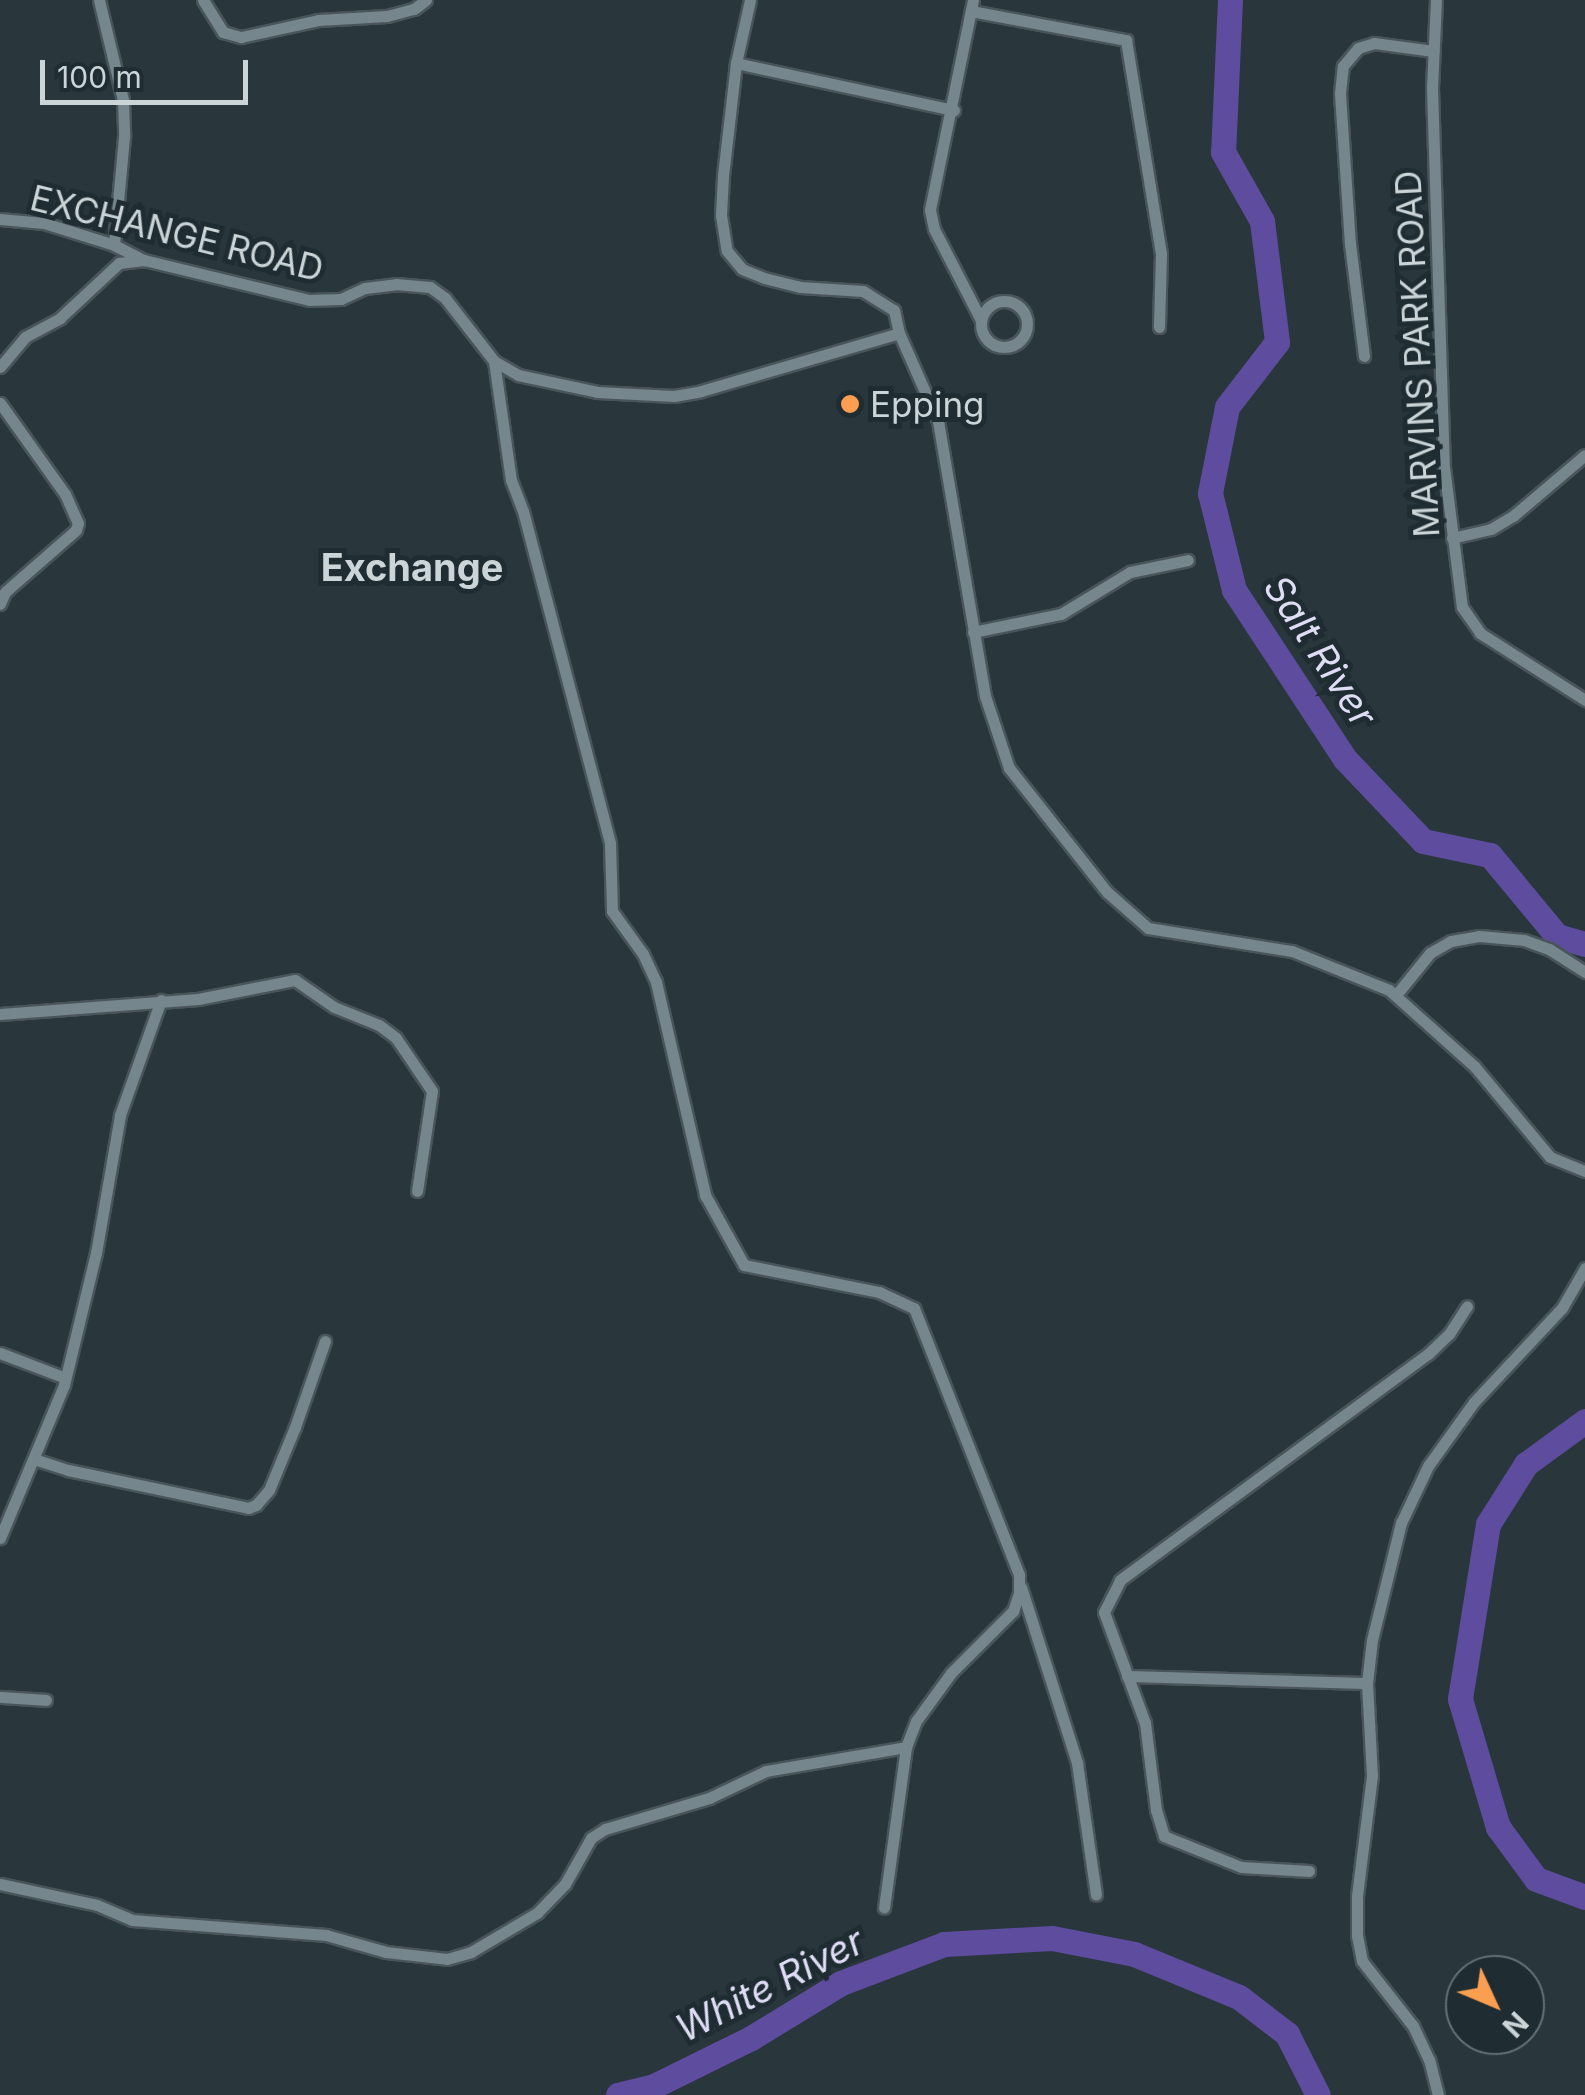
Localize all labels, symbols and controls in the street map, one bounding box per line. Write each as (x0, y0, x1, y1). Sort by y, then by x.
scale bar (45, 40, 252, 102)
text: 100 m (57, 59, 142, 95)
street label: MARVINS PARK ROAD (1386, 170, 1448, 538)
street label: EXCHANGE ROAD (26, 176, 328, 290)
place label: Epping (870, 383, 985, 425)
marker: Epping (839, 393, 861, 415)
district label: Exchange (321, 545, 503, 591)
water label: Salt River (1254, 567, 1386, 735)
water label: White River (669, 1918, 871, 2052)
north arrow (1445, 1955, 1545, 2055)
text: N (1495, 2005, 1535, 2044)

